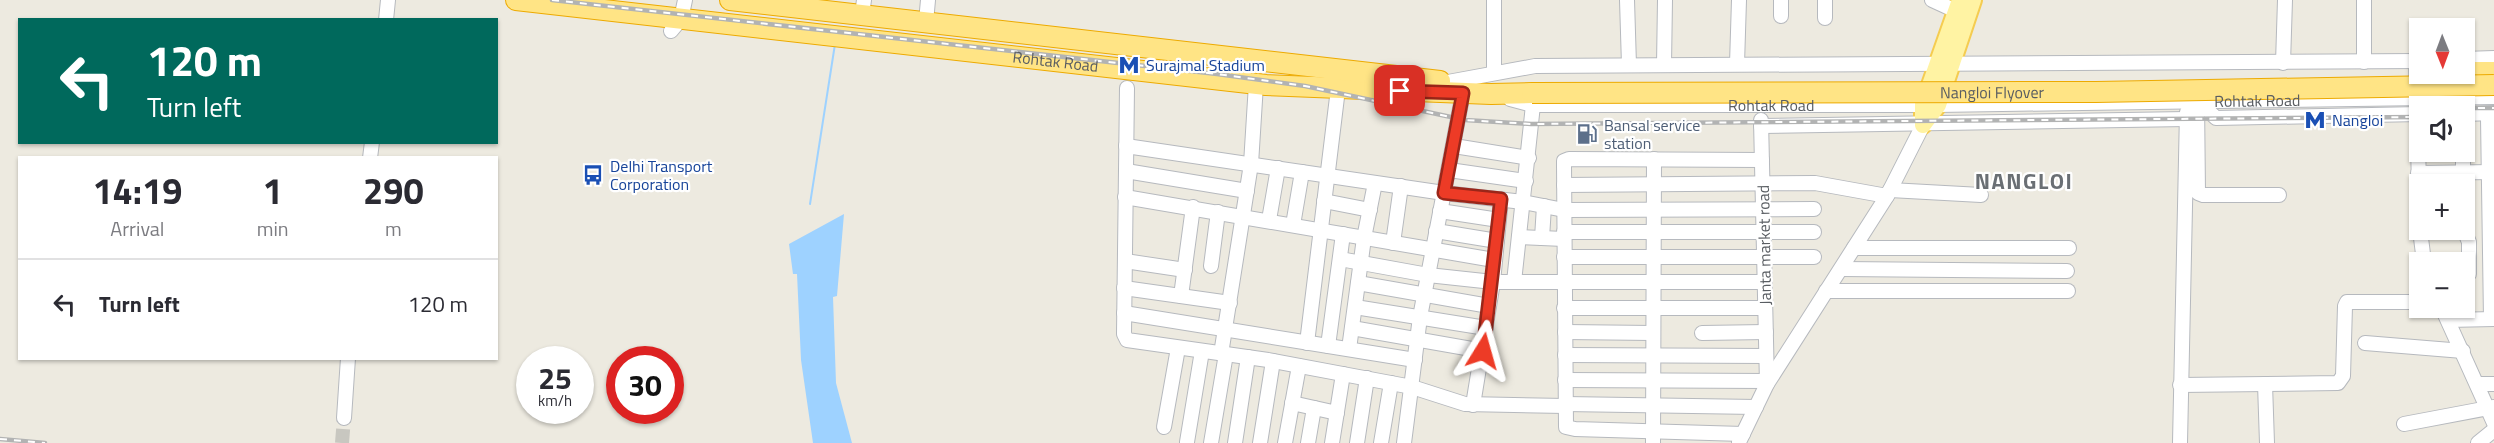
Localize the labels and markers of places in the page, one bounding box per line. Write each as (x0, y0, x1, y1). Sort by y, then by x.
metro station icon: Surajmal Stadium (1117, 53, 1141, 77)
place label: Surajmal Stadium (1146, 53, 1265, 77)
pin (1374, 65, 1425, 116)
metro station icon: Nangloi (2303, 108, 2327, 132)
place label: Nangloi (2332, 108, 2383, 132)
place label: Bansal service station (1604, 113, 1700, 155)
fuel station icon: Bansal service station (1575, 122, 1599, 146)
place label: Delhi Transport Corporation (610, 154, 713, 196)
bus stop icon: Delhi Transport Corporation (581, 163, 605, 187)

